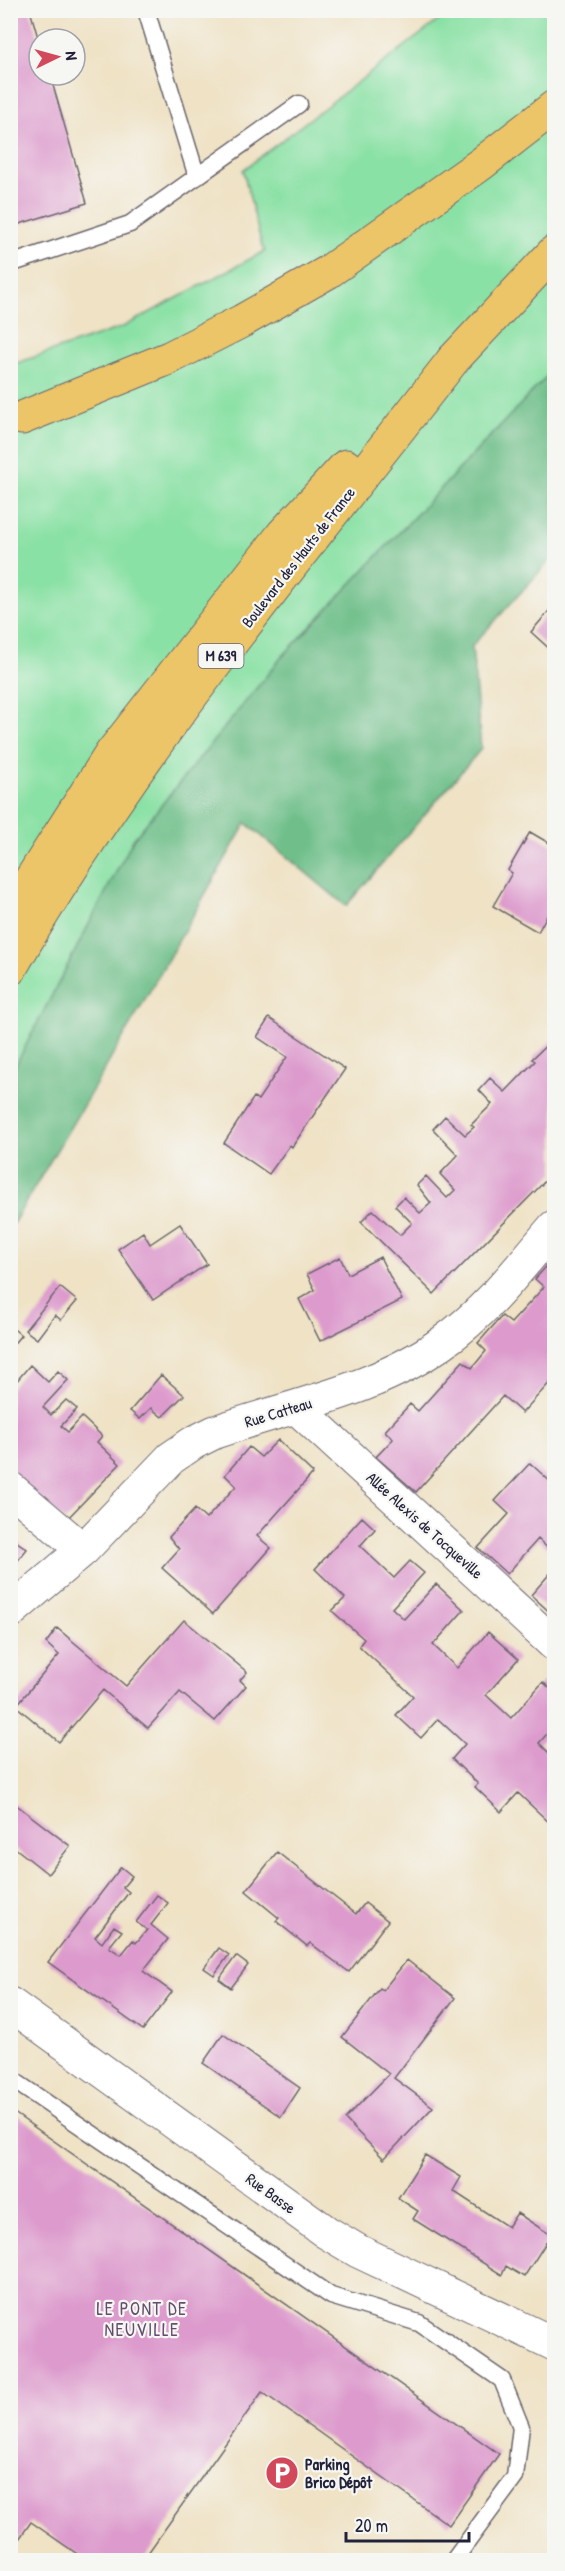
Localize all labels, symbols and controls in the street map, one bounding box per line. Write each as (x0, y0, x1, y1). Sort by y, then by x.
north arrow (27, 27, 87, 87)
text: N (61, 50, 83, 61)
street label: Boulevard des Hauts de France (236, 482, 360, 632)
road number: M 639 (198, 644, 244, 668)
street label: Rue Catteau (242, 1391, 315, 1433)
street label: Allée Alexis de Tocqueville (362, 1467, 489, 1584)
street label: Rue Basse (242, 2167, 301, 2219)
district label: LE PONT DE NEUVILLE (96, 2296, 188, 2342)
place label: Parking Brico Dépôt (305, 2453, 372, 2494)
parking icon: Parking Brico Dépôt (264, 2455, 300, 2491)
scale bar (346, 2505, 469, 2543)
text: 20 m (355, 2513, 388, 2538)

